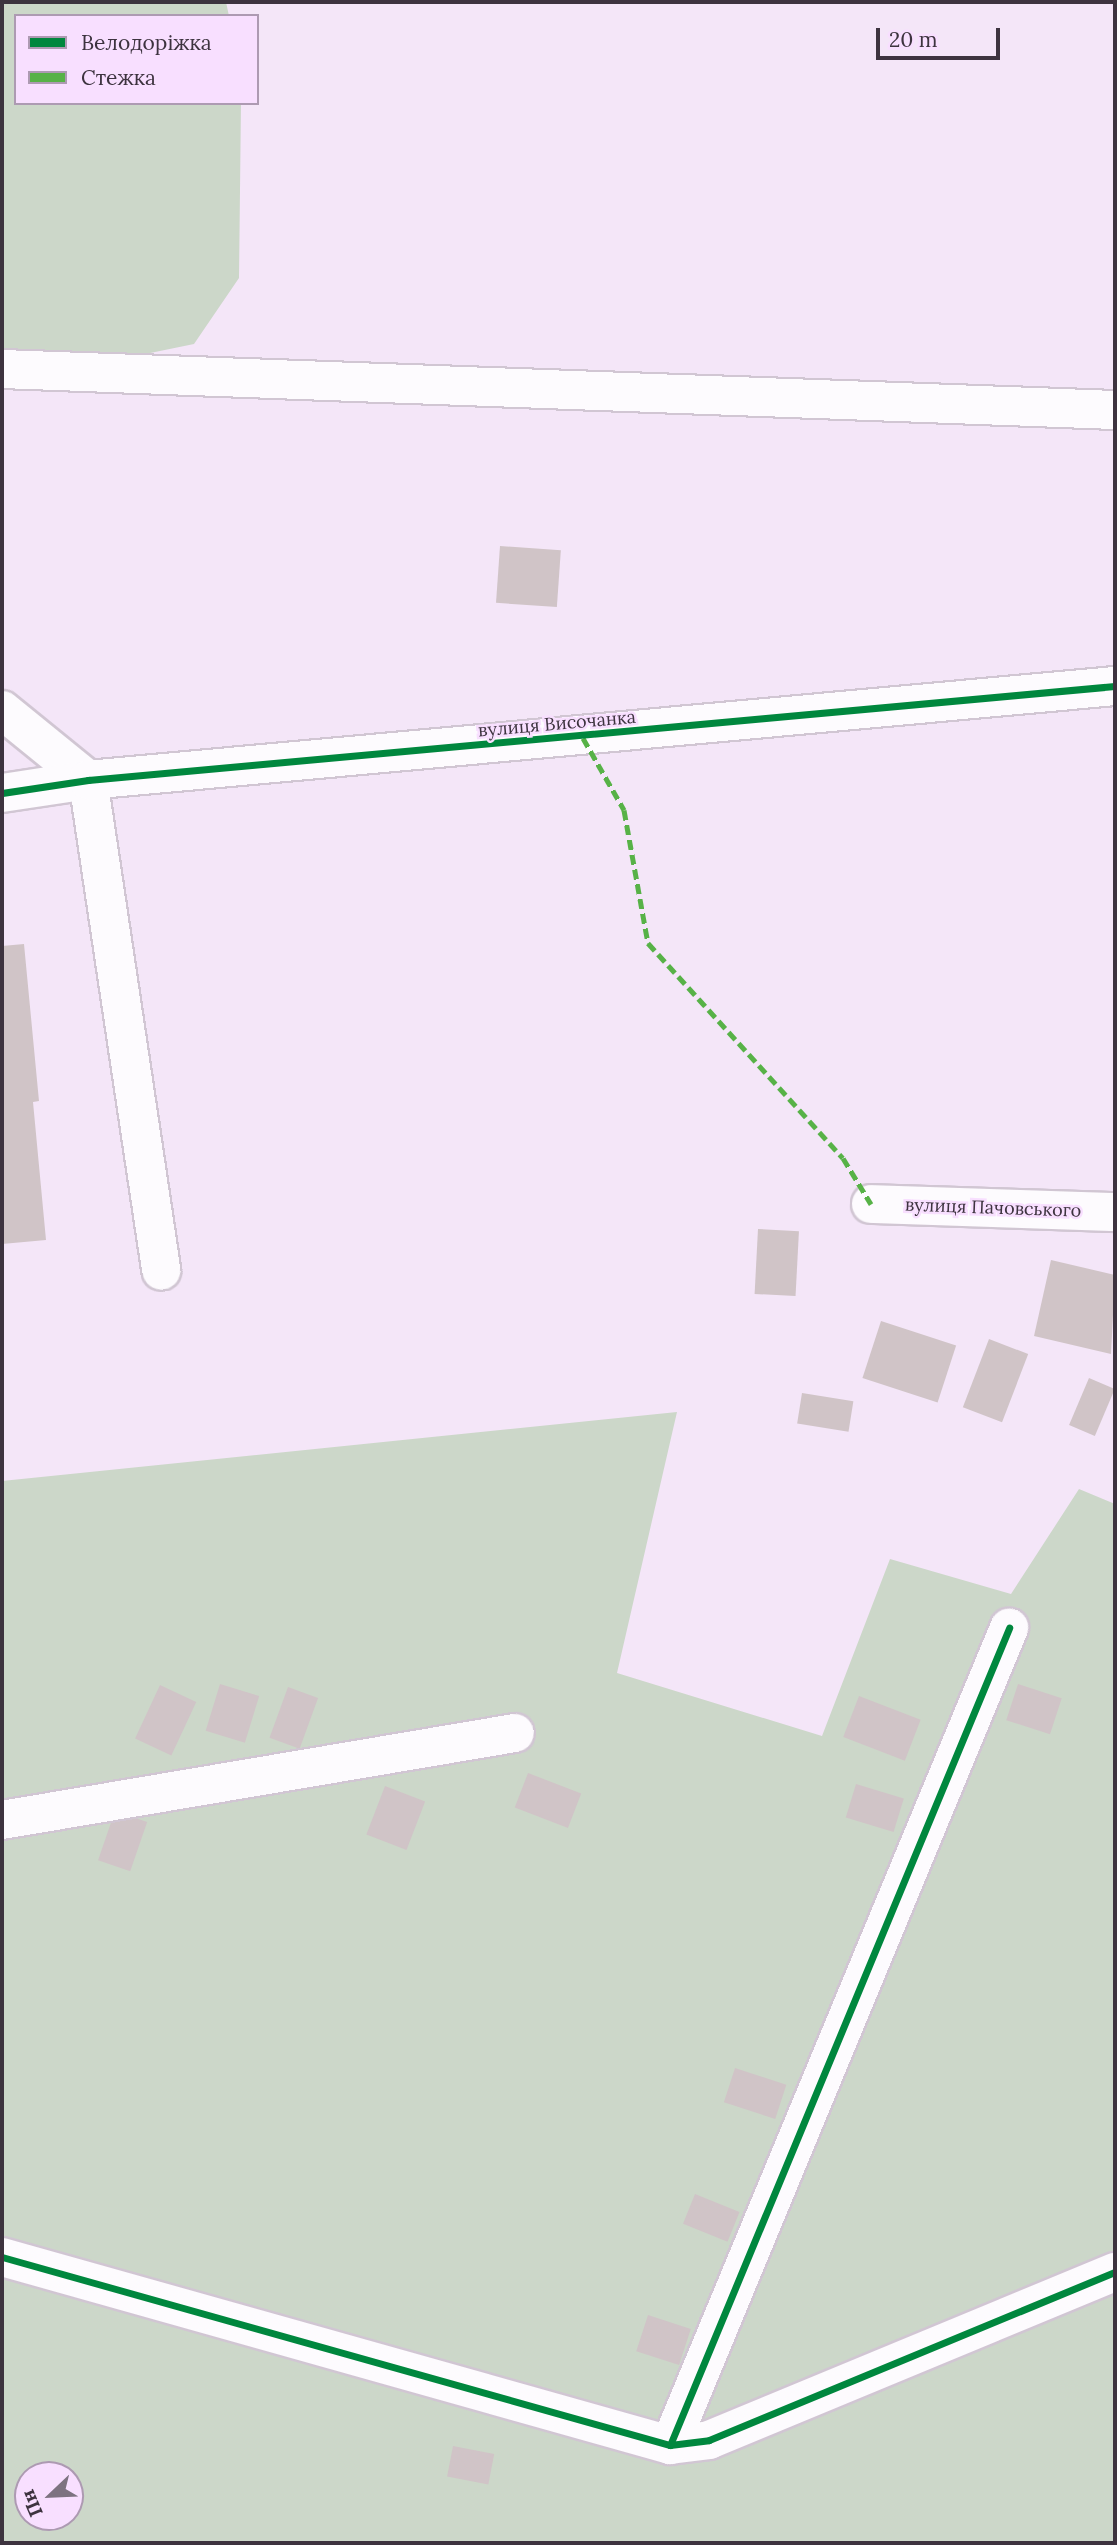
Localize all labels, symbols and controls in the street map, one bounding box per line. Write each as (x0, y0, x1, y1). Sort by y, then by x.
legend (14, 14, 259, 105)
scale bar (879, 14, 1003, 58)
text: 20 m (889, 26, 938, 53)
text: Велодоріжка (81, 29, 212, 56)
text: Стежка (81, 64, 156, 91)
street label: вулиця Височанка (477, 706, 637, 742)
street label: вулиця Пачовського (904, 1194, 1082, 1222)
north arrow (14, 2461, 84, 2531)
text: Пн (15, 2486, 48, 2521)

